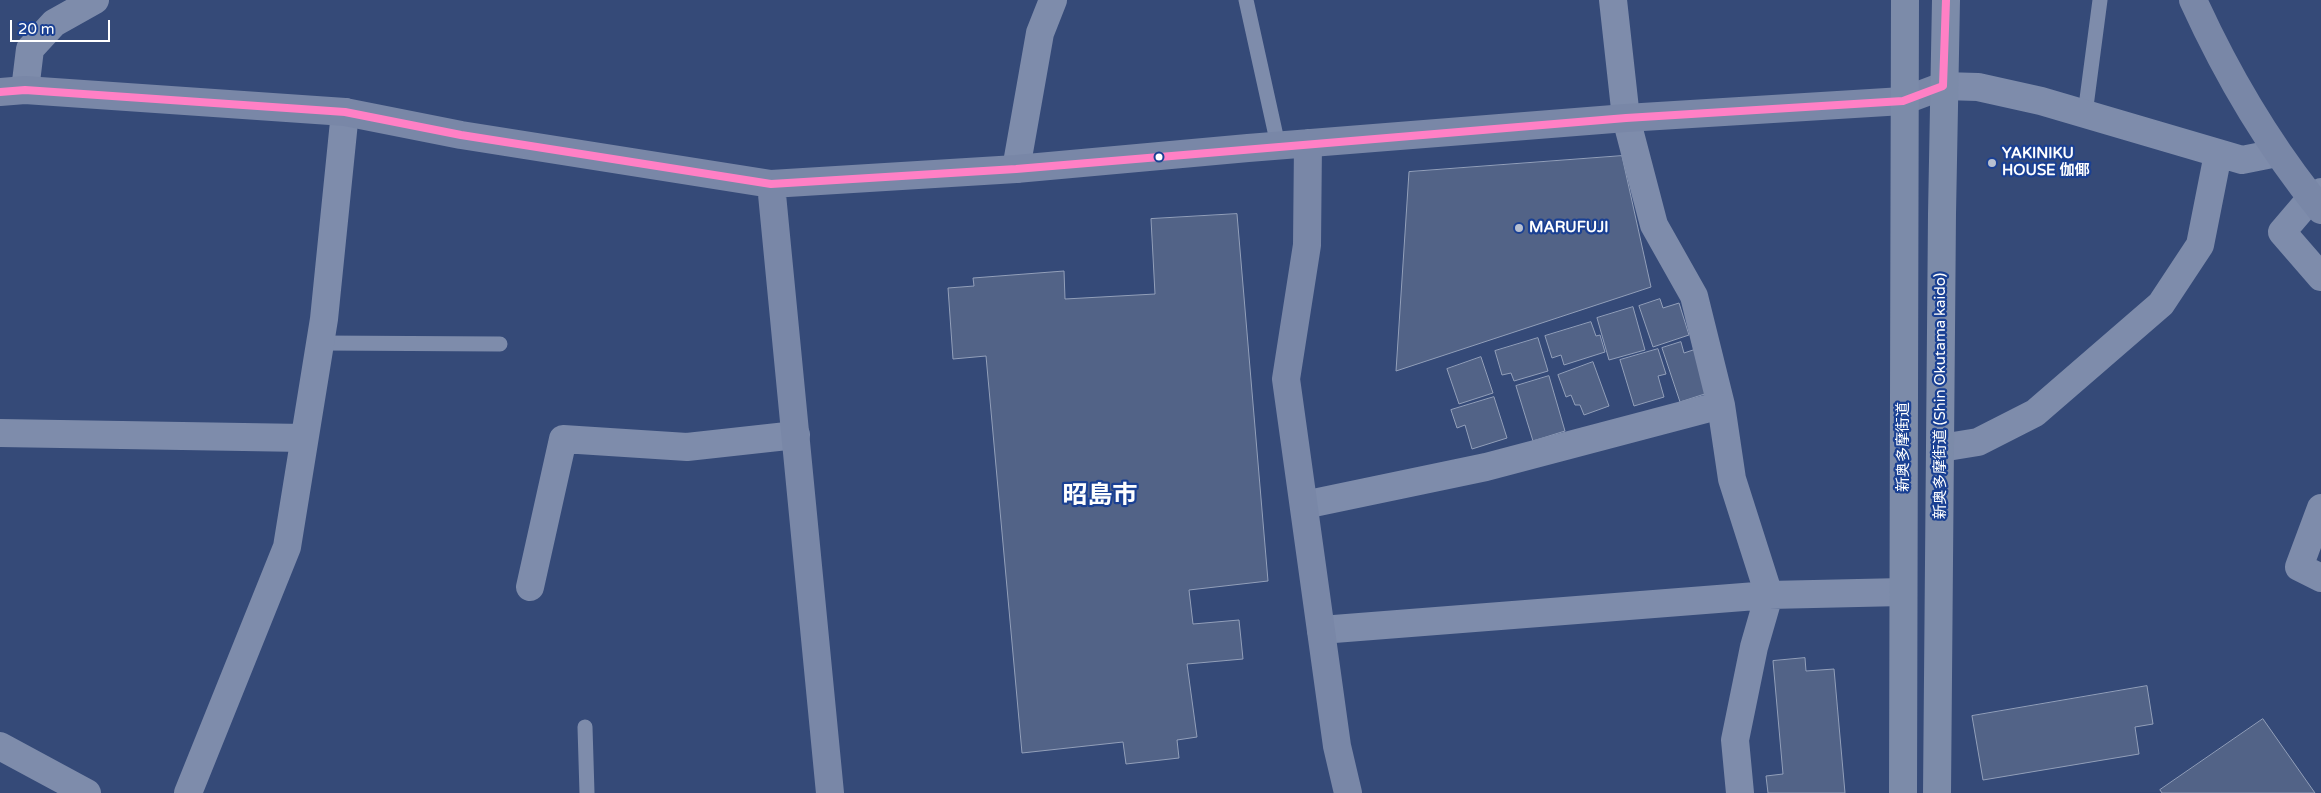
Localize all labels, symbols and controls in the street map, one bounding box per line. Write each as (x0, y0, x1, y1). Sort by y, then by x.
scale bar (12, 10, 112, 42)
text: 20 m (18, 20, 55, 38)
place label: YAKINIKU HOUSE 伽倻 (2002, 145, 2090, 180)
unlabelled marker (1154, 152, 1164, 162)
marker: YAKINIKU HOUSE 伽倻 (1986, 157, 1998, 169)
place label: MARUFUJI (1529, 219, 1608, 237)
marker: MARUFUJI (1513, 222, 1525, 234)
street label: 新奥多摩街道 (Shin Okutama kaido) (1932, 273, 1950, 519)
street label: 新奥多摩街道 (1895, 402, 1913, 492)
district label: 昭島市 (1063, 481, 1137, 511)

